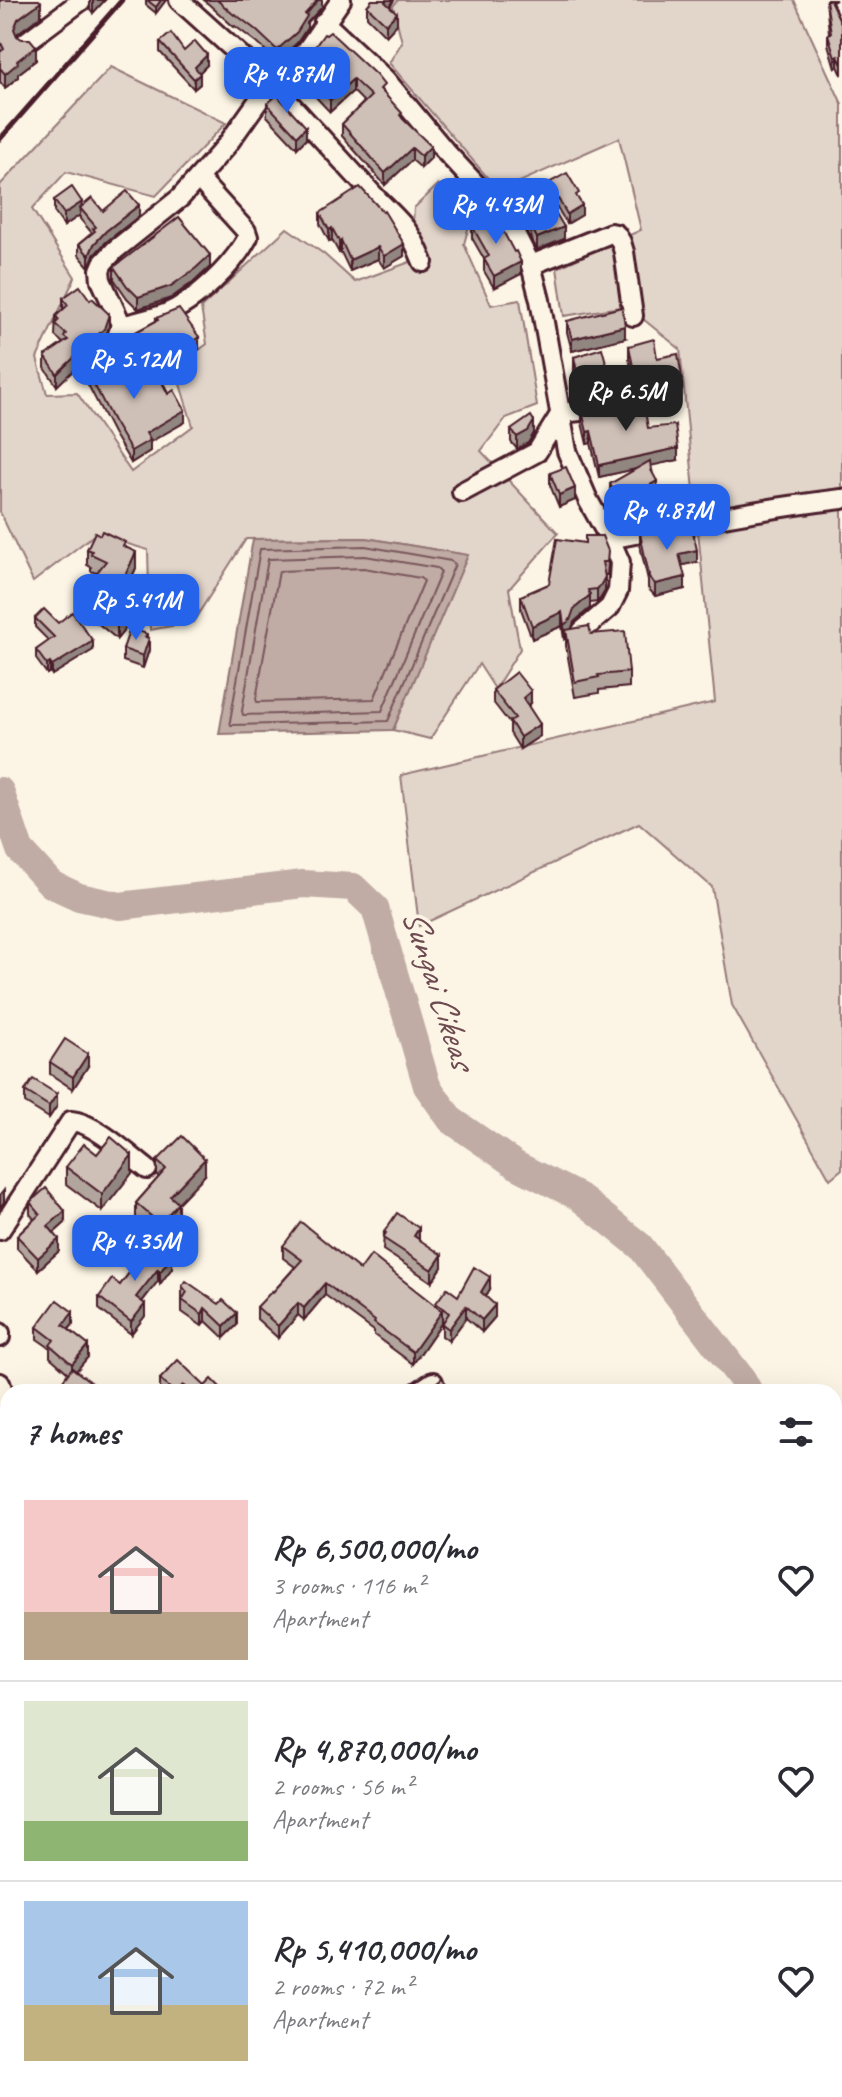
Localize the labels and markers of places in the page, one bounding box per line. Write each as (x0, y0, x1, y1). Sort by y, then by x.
pin: Rp 4.87M (204, 47, 370, 115)
pin: Rp 4.43M (413, 178, 579, 246)
pin: Rp 5.12M (51, 333, 217, 401)
pin: Rp 6.5M (552, 365, 700, 433)
pin: Rp 4.87M (584, 484, 750, 552)
pin: Rp 5.41M (53, 574, 219, 642)
pin: Rp 4.35M (52, 1215, 218, 1283)

